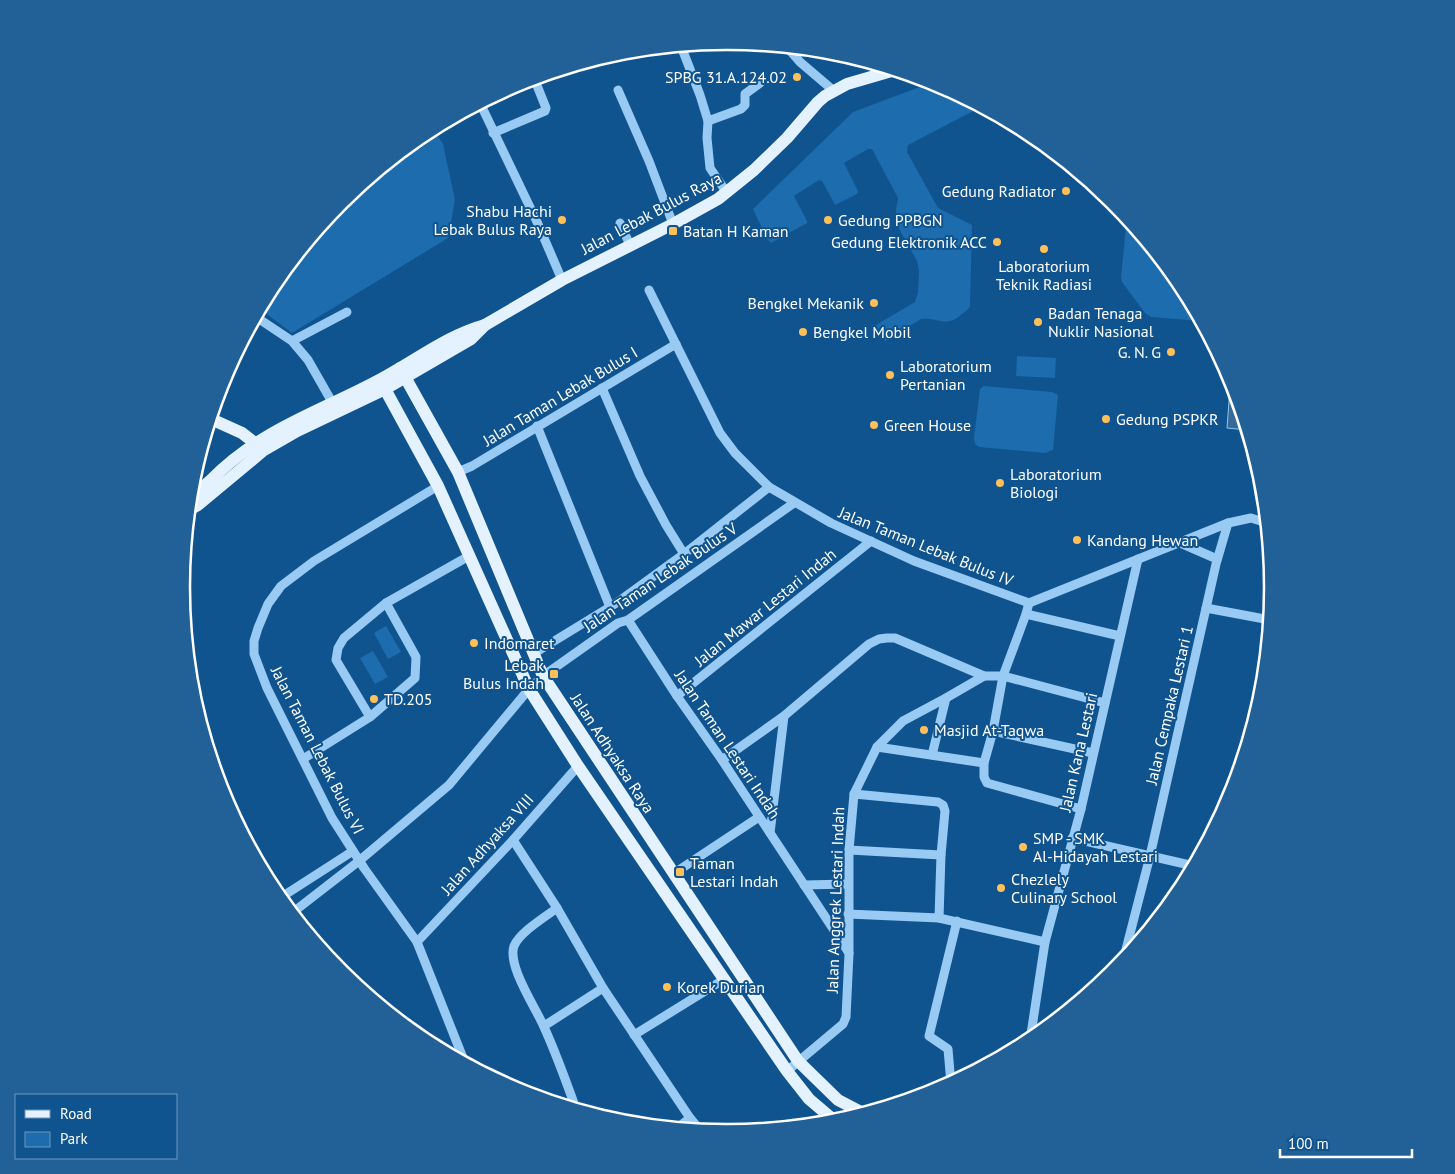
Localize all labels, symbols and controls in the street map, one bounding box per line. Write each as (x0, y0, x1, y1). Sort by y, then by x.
place label: SPBG 31.A.124.02 (665, 67, 787, 87)
marker: SPBG 31.A.124.02 (791, 71, 803, 83)
street label: Jalan Lebak Bulus Raya (576, 167, 725, 259)
place label: Gedung Radiator (942, 181, 1057, 201)
marker: Gedung Radiator (1060, 185, 1072, 197)
place label: Shabu Hachi Lebak Bulus Raya (434, 201, 552, 239)
place label: Gedung PPBGN (838, 210, 943, 230)
marker: Shabu Hachi Lebak Bulus Raya (556, 214, 568, 226)
marker: Gedung PPBGN (822, 214, 834, 226)
place label: Batan H Kaman (683, 221, 789, 241)
marker: Batan H Kaman (667, 225, 679, 237)
place label: Gedung Elektronik ACC (831, 232, 987, 252)
marker: Gedung Elektronik ACC (991, 236, 1003, 248)
marker: Laboratorium Teknik Radiasi (1038, 243, 1050, 255)
place label: Laboratorium Teknik Radiasi (996, 256, 1092, 294)
place label: Bengkel Mekanik (748, 293, 864, 313)
marker: Bengkel Mekanik (868, 297, 880, 309)
place label: Badan Tenaga Nuklir Nasional (1048, 303, 1154, 341)
marker: Badan Tenaga Nuklir Nasional (1032, 316, 1044, 328)
place label: Bengkel Mobil (813, 322, 912, 342)
marker: Bengkel Mobil (797, 326, 809, 338)
street label: Jalan Taman Lebak Bulus I (478, 342, 641, 451)
place label: G. N. G (1118, 342, 1161, 362)
marker: G. N. G (1165, 346, 1177, 358)
place label: Laboratorium Pertanian (900, 356, 992, 394)
marker: Laboratorium Pertanian (884, 369, 896, 381)
place label: Gedung PSPKR (1116, 409, 1218, 429)
marker: Gedung PSPKR (1100, 413, 1112, 425)
place label: Green House (884, 415, 971, 435)
marker: Green House (868, 419, 880, 431)
place label: Laboratorium Biologi (1010, 464, 1102, 502)
marker: Laboratorium Biologi (994, 477, 1006, 489)
street label: Jalan Taman Lebak Bulus IV (835, 501, 1017, 591)
street label: Jalan Taman Lebak Bulus V (578, 518, 741, 637)
place label: Kandang Hewan (1087, 530, 1198, 550)
marker: Kandang Hewan (1071, 534, 1083, 546)
street label: Jalan Mawar Lestari Indah (689, 544, 840, 671)
street label: Jalan Cempaka Lestari 1 (1141, 623, 1197, 787)
place label: Indomaret (484, 633, 555, 653)
marker: Indomaret (468, 637, 480, 649)
place label: Lebak Bulus Indah (463, 655, 544, 693)
street label: Jalan Taman Lebak Bulus VI (266, 662, 369, 837)
street label: Jalan Taman Lestari Indah (670, 665, 785, 822)
marker: Lebak Bulus Indah (548, 668, 560, 680)
street label: Jalan Adhyaksa Raya (566, 688, 659, 817)
place label: TD.205 (384, 689, 432, 709)
street label: Jalan Kana Lestari (1054, 690, 1101, 815)
marker: TD.205 (368, 693, 380, 705)
place label: Masjid At-Taqwa (934, 720, 1044, 740)
marker: Masjid At-Taqwa (918, 724, 930, 736)
street label: Jalan Adhyaksa VIII (436, 789, 538, 899)
street label: Jalan Anggrek Lestari Indah (822, 807, 848, 994)
place label: SMP - SMK Al-Hidayah Lestari (1033, 828, 1158, 866)
marker: SMP - SMK Al-Hidayah Lestari (1017, 841, 1029, 853)
place label: Taman Lestari Indah (690, 853, 778, 891)
marker: Taman Lestari Indah (674, 866, 686, 878)
place label: Chezlely Culinary School (1011, 869, 1117, 907)
marker: Chezlely Culinary School (995, 882, 1007, 894)
place label: Korek Durian (677, 977, 765, 997)
marker: Korek Durian (661, 981, 673, 993)
legend (15, 1094, 178, 1159)
text: Road (60, 1104, 92, 1123)
scale bar (1280, 1126, 1412, 1158)
text: Park (60, 1129, 88, 1148)
text: 100 m (1288, 1134, 1329, 1153)

